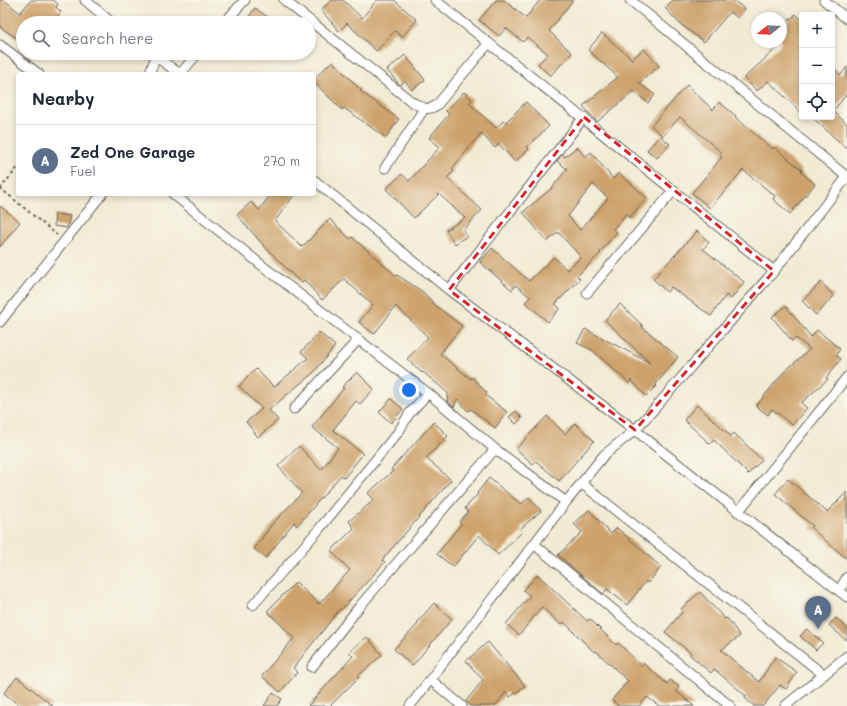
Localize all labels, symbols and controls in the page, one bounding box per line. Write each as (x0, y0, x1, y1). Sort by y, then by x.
north arrow (751, 12, 787, 48)
map controls (799, 12, 835, 120)
button: + (799, 12, 835, 48)
search box (16, 16, 316, 60)
icon: search (30, 27, 52, 49)
text: Search here (62, 28, 153, 48)
button: − (799, 48, 835, 84)
button: locate (799, 84, 835, 120)
text: Nearby (32, 87, 94, 109)
text: Zed One Garage (70, 142, 195, 162)
text: A (40, 152, 50, 169)
text: 270 m (263, 152, 300, 169)
text: Fuel (70, 162, 96, 179)
your location (399, 380, 419, 400)
pin: A (805, 596, 831, 629)

